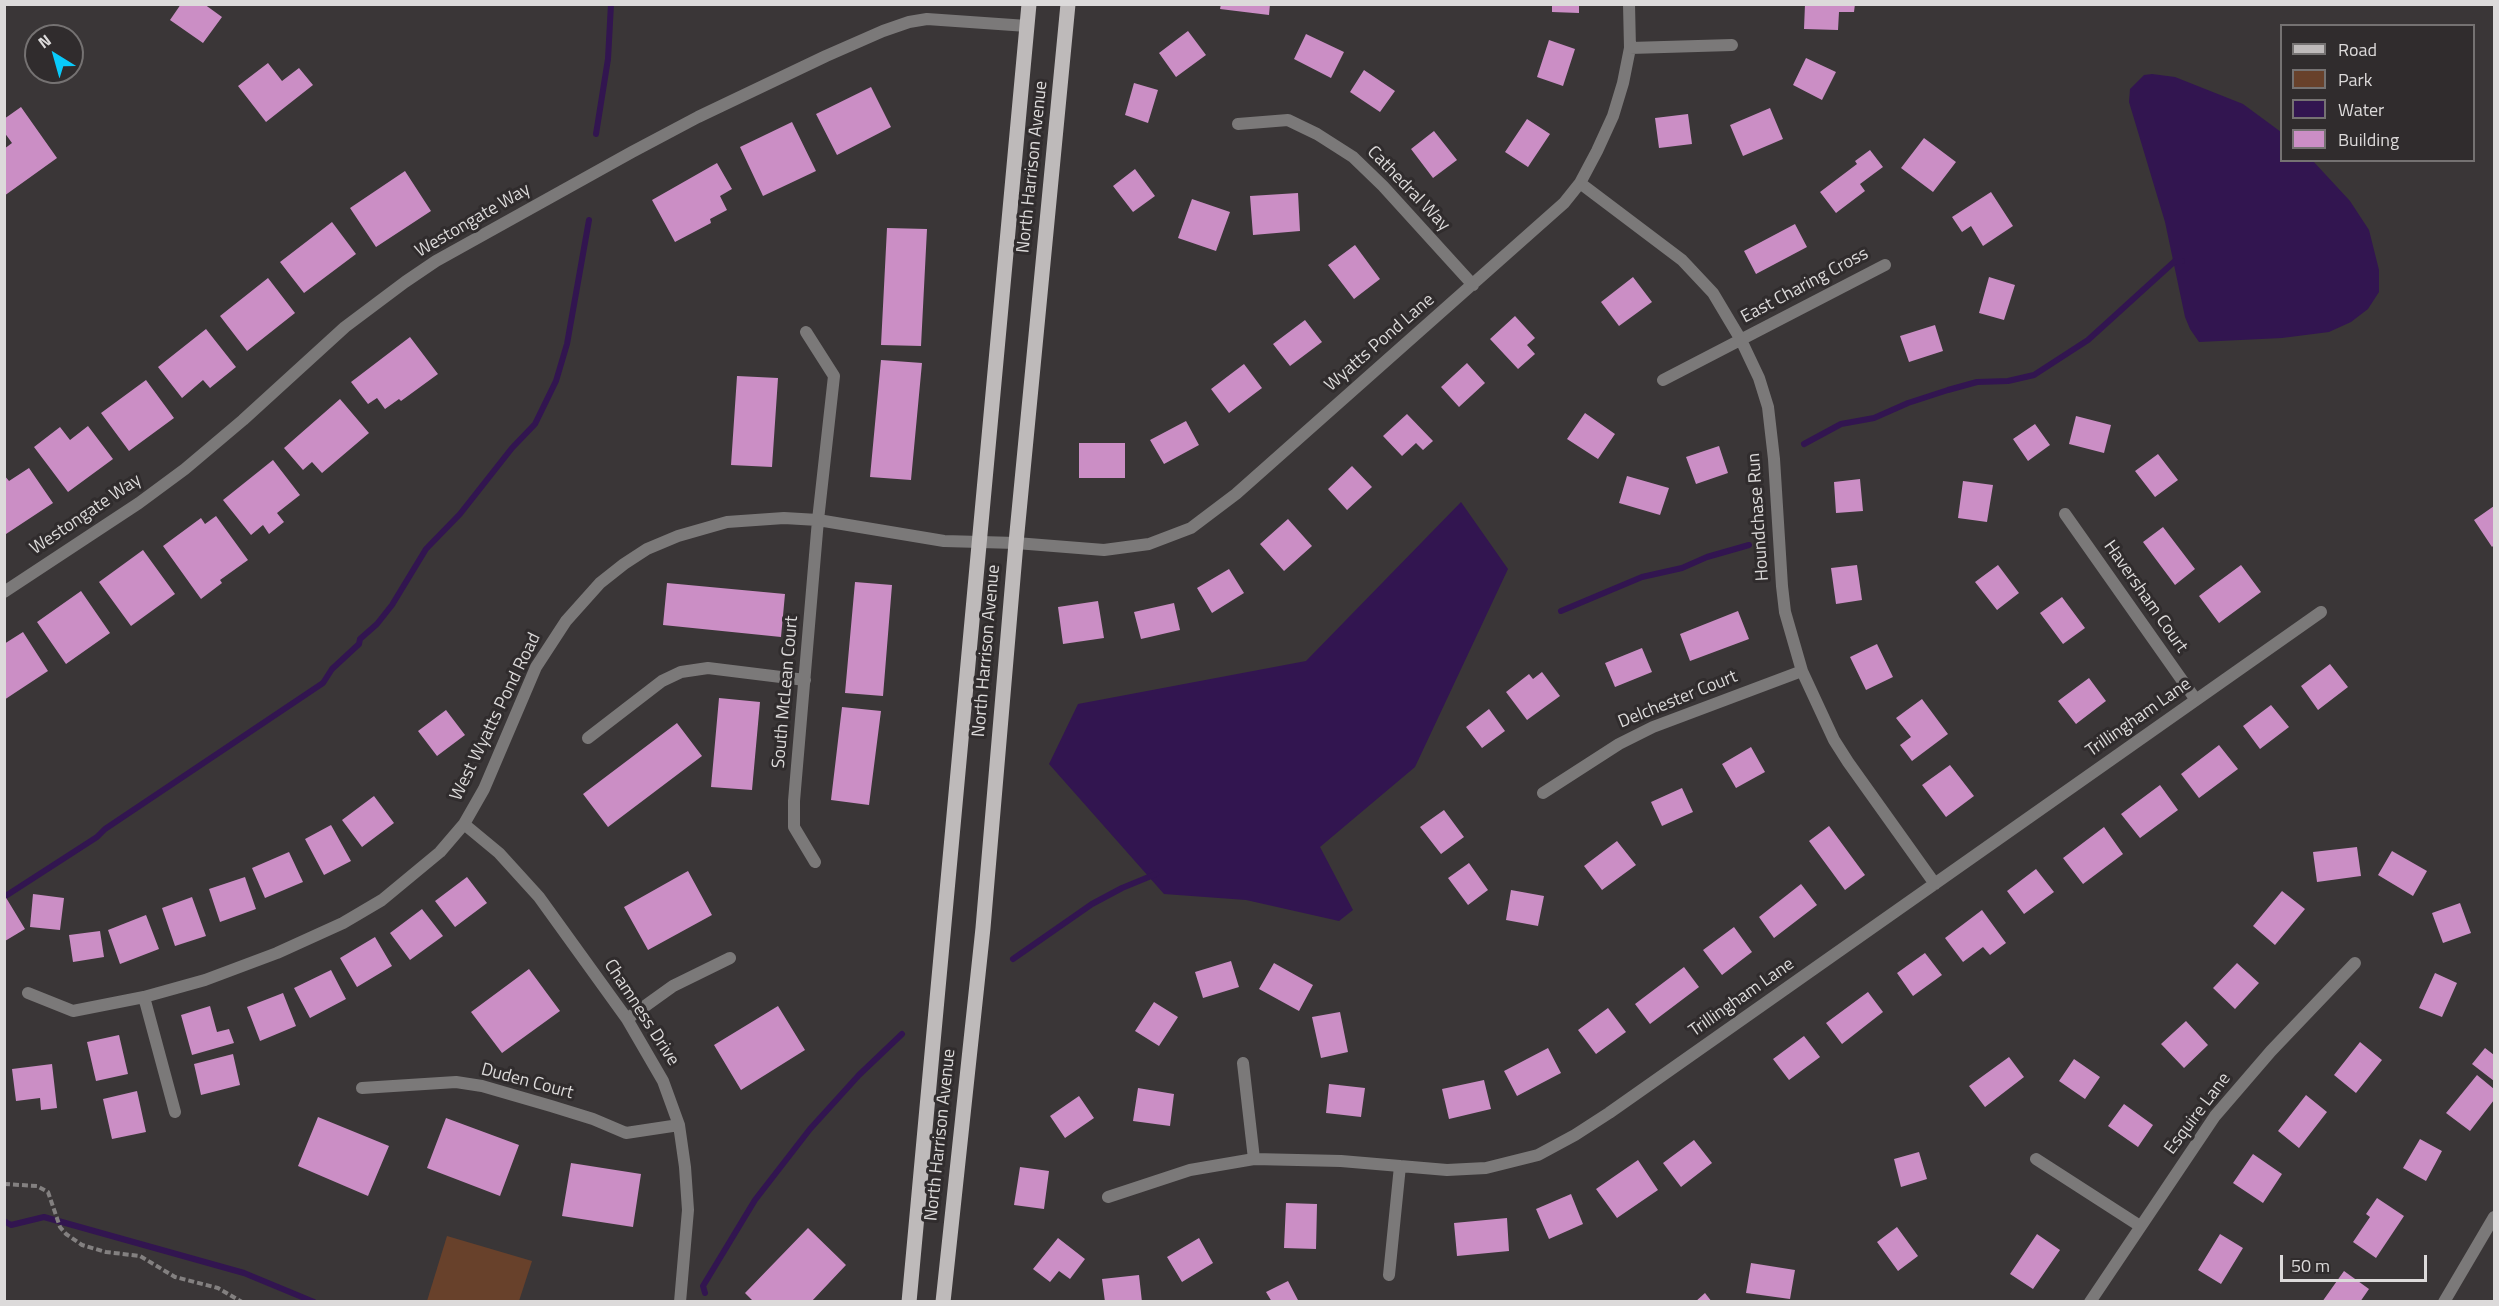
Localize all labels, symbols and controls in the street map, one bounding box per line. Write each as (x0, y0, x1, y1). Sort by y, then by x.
north arrow (24, 24, 84, 84)
legend (2280, 24, 2475, 162)
text: N (33, 28, 56, 54)
text: Road (2338, 36, 2377, 63)
text: Park (2338, 66, 2372, 93)
street label: North Harrison Avenue (1013, 80, 1053, 254)
text: Water (2338, 96, 2384, 123)
text: Building (2338, 126, 2399, 153)
street label: Cathedral Way (1362, 142, 1454, 236)
street label: Westongate Way (412, 179, 534, 263)
street label: East Charing Cross (1738, 243, 1872, 329)
street label: Wyatts Pond Lane (1321, 290, 1439, 396)
street label: Houndchase Run (1744, 452, 1774, 582)
street label: Westongate Way (26, 470, 146, 560)
street label: Haversham Court (2098, 537, 2192, 657)
street label: North Harrison Avenue (969, 564, 1005, 738)
street label: South McLean Court (769, 615, 803, 769)
street label: West Wyatts Pond Road (446, 630, 546, 804)
street label: Delchester Court (1615, 666, 1741, 734)
street label: Trillingham Lane (2082, 674, 2196, 762)
street label: Trillingham Lane (1685, 954, 1799, 1042)
street label: Chamness Drive (599, 956, 683, 1070)
street label: North Harrison Avenue (921, 1048, 961, 1222)
street label: Duden Court (479, 1059, 575, 1105)
street label: Esquire Lane (2160, 1069, 2236, 1159)
scale bar (2283, 1243, 2430, 1281)
text: 50 m (2291, 1252, 2330, 1279)

